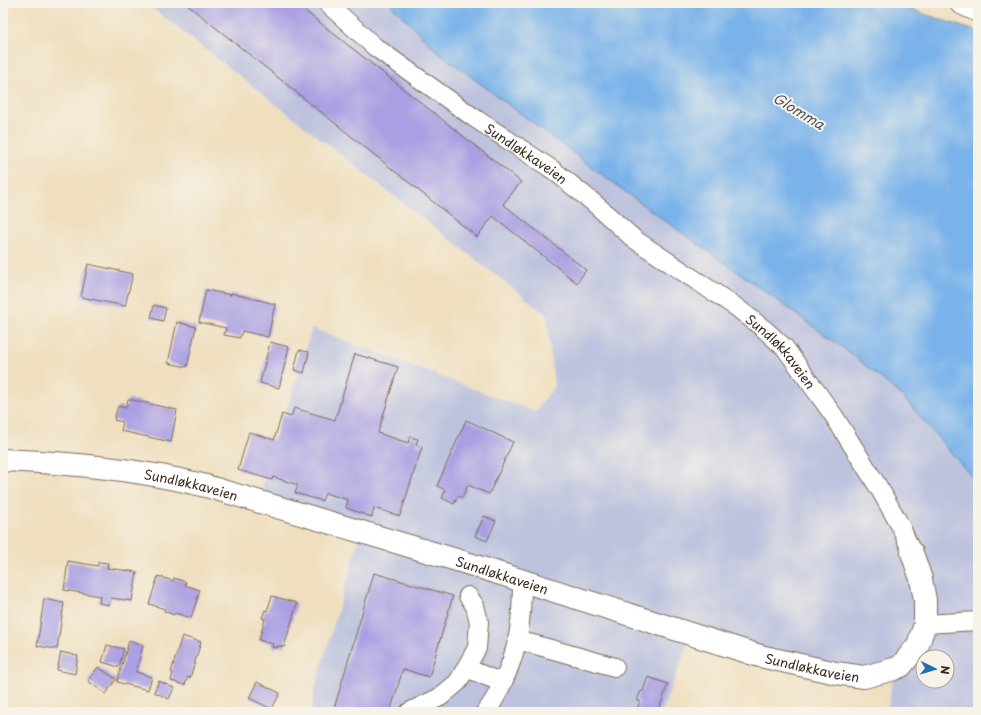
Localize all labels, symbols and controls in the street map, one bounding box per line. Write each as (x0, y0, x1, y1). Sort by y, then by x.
water label: Glomma (769, 87, 830, 135)
street label: Sundløkkaveien (481, 118, 572, 188)
street label: Sundløkkaveien (742, 309, 821, 392)
street label: Sundløkkaveien (143, 464, 240, 504)
street label: Sundløkkaveien (453, 551, 551, 598)
street label: Sundløkkaveien (763, 648, 861, 686)
north arrow (915, 649, 955, 689)
text: N (937, 665, 954, 675)

